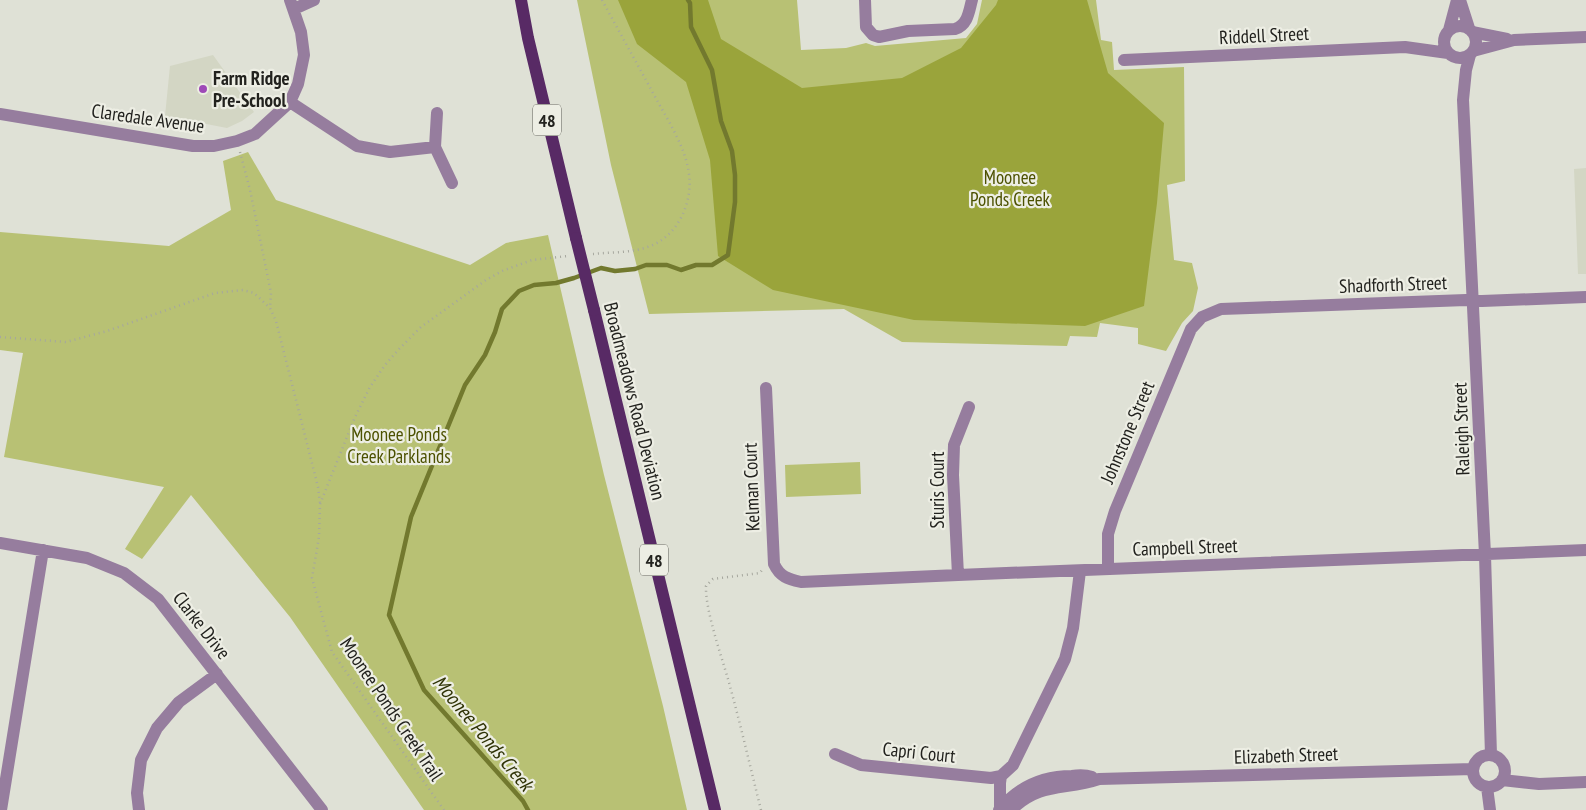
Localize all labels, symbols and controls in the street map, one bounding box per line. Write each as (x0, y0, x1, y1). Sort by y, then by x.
street label: Riddell Street (1219, 21, 1310, 49)
place label: Farm Ridge Pre-School (213, 66, 290, 112)
marker: Farm Ridge Pre-School (197, 83, 209, 95)
street label: Claredale Avenue (90, 98, 206, 138)
road number: 48 (533, 104, 561, 136)
park label: Moonee Ponds Creek (970, 165, 1051, 211)
street label: Shadforth Street (1339, 270, 1448, 298)
street label: Broadmeadows Road Deviation (599, 300, 671, 502)
street label: Johnstone Street (1094, 377, 1160, 488)
street label: Raleigh Street (1447, 381, 1475, 476)
park label: Moonee Ponds Creek Parklands (347, 422, 451, 468)
street label: Kelman Court (737, 441, 765, 532)
street label: Sturis Court (925, 451, 949, 528)
street label: Campbell Street (1132, 533, 1239, 561)
road number: 48 (640, 544, 668, 576)
street label: Clarke Drive (168, 586, 236, 664)
street label: Moonee Ponds Creek Trail (335, 633, 449, 786)
water label: Moonee Ponds Creek (427, 670, 540, 798)
street label: Capri Court (881, 736, 957, 768)
street label: Elizabeth Street (1234, 741, 1339, 769)

